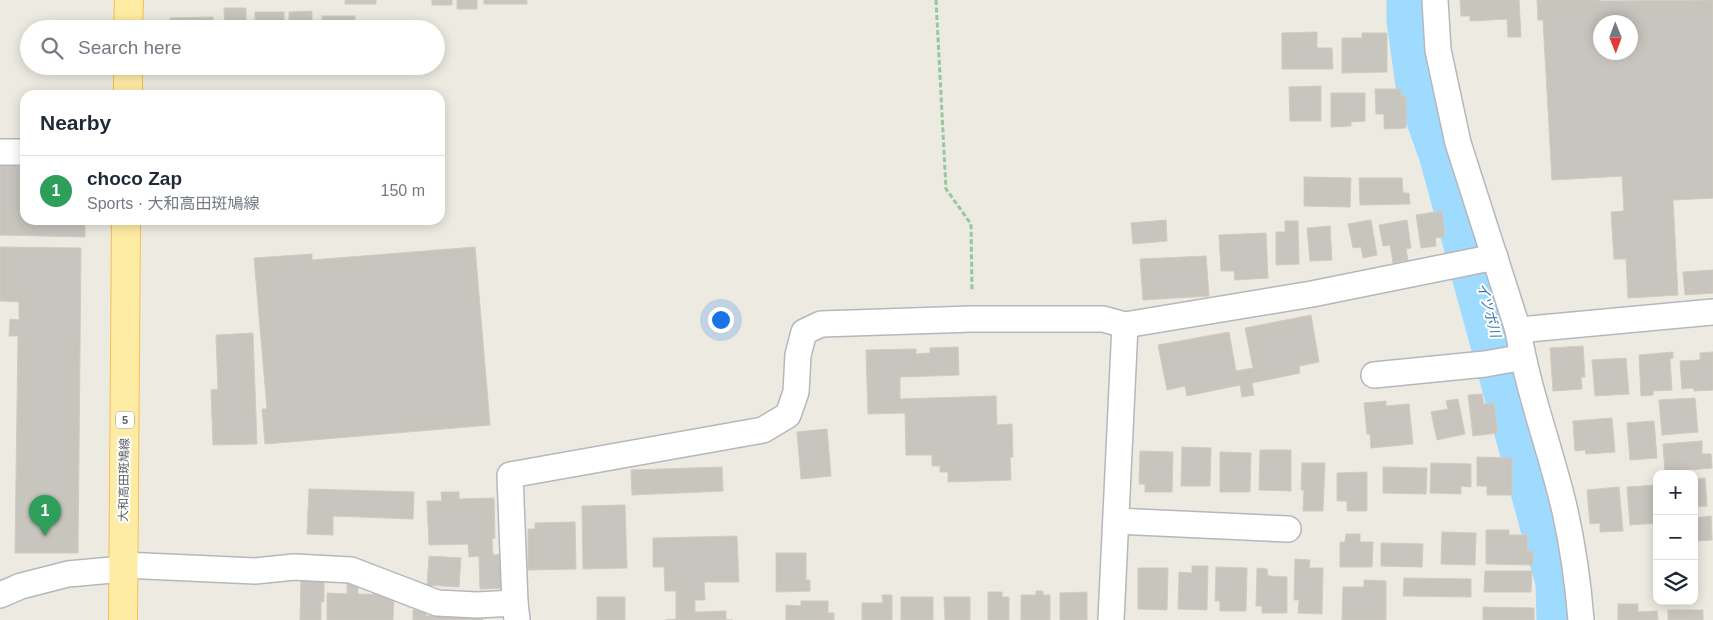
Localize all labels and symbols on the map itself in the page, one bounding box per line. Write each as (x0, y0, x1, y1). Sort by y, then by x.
north arrow (1593, 15, 1638, 60)
water label: イツボ川 (1474, 281, 1504, 341)
your location (708, 307, 734, 333)
road number: 5 (116, 412, 134, 428)
street label: 大和高田斑鳩線 (116, 438, 132, 522)
pin: 1 (29, 495, 61, 536)

